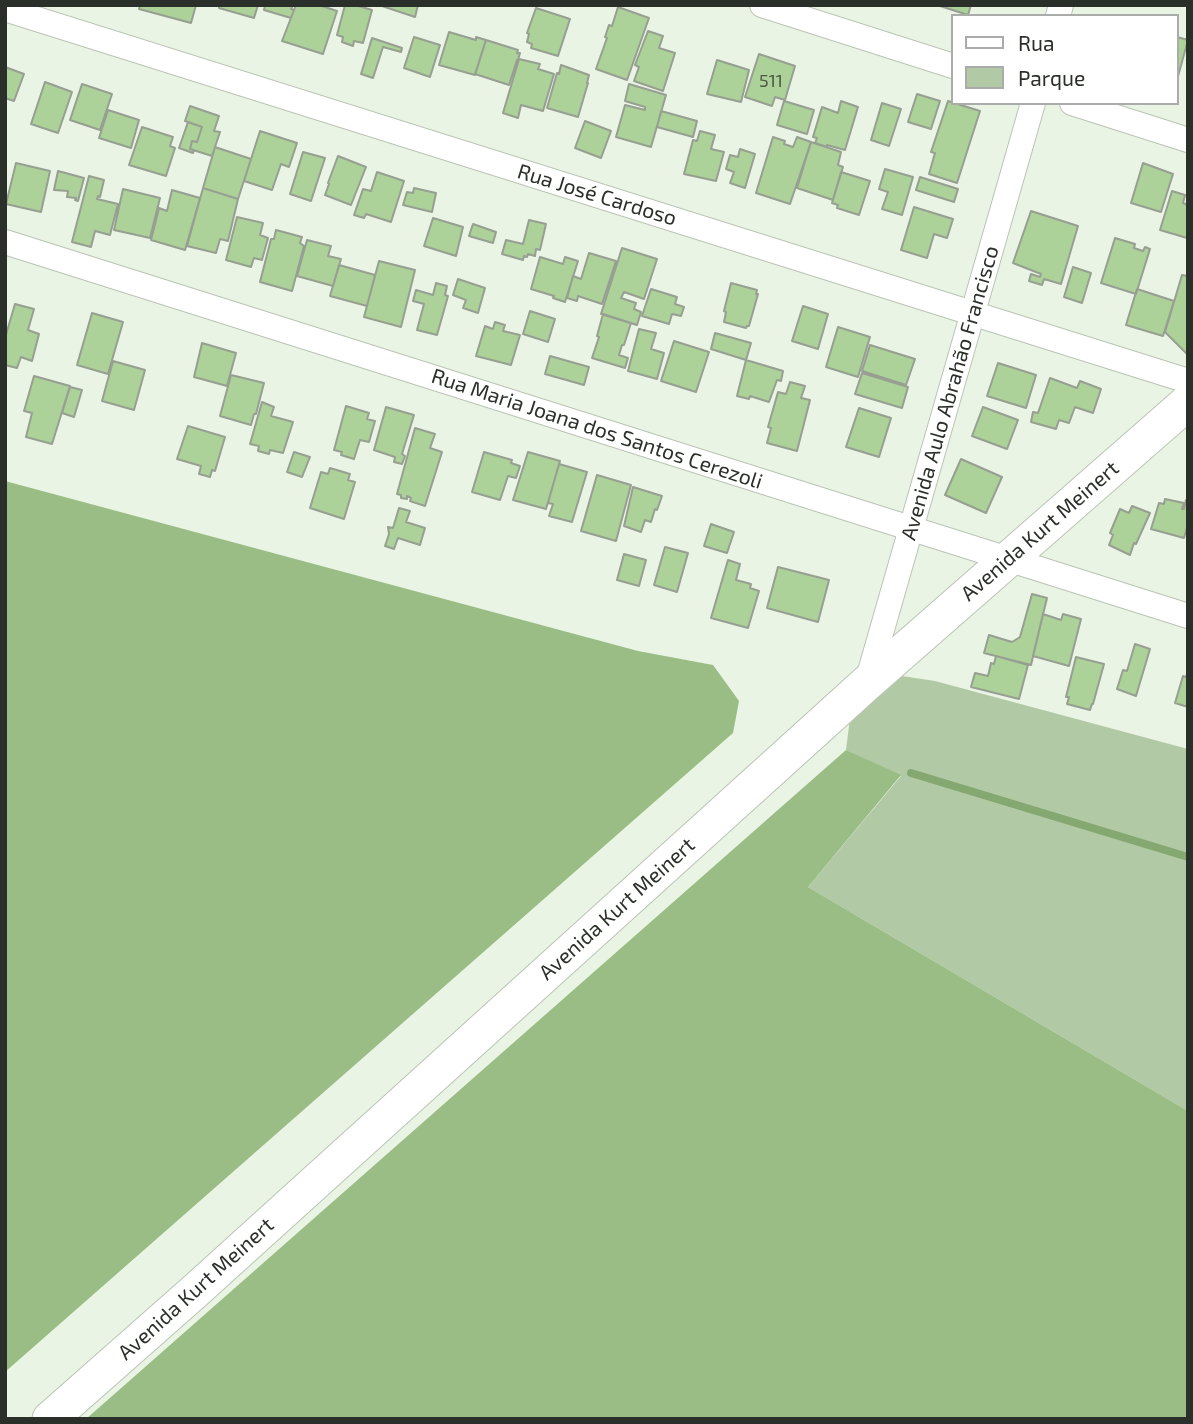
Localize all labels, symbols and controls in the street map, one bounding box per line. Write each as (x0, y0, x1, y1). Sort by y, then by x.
legend (951, 14, 1179, 105)
text: Rua (1018, 30, 1054, 55)
text: Parque (1018, 65, 1085, 90)
house number: 511 (759, 70, 783, 92)
street label: Rua José Cardoso (514, 159, 680, 231)
street label: Avenida Aulo Abrahão Francisco (896, 243, 1004, 543)
street label: Rua Maria Joana dos Santos Cerezoli (428, 363, 766, 495)
street label: Avenida Kurt Meinert (956, 456, 1124, 606)
street label: Avenida Kurt Meinert (534, 832, 700, 986)
street label: Avenida Kurt Meinert (113, 1212, 279, 1366)

